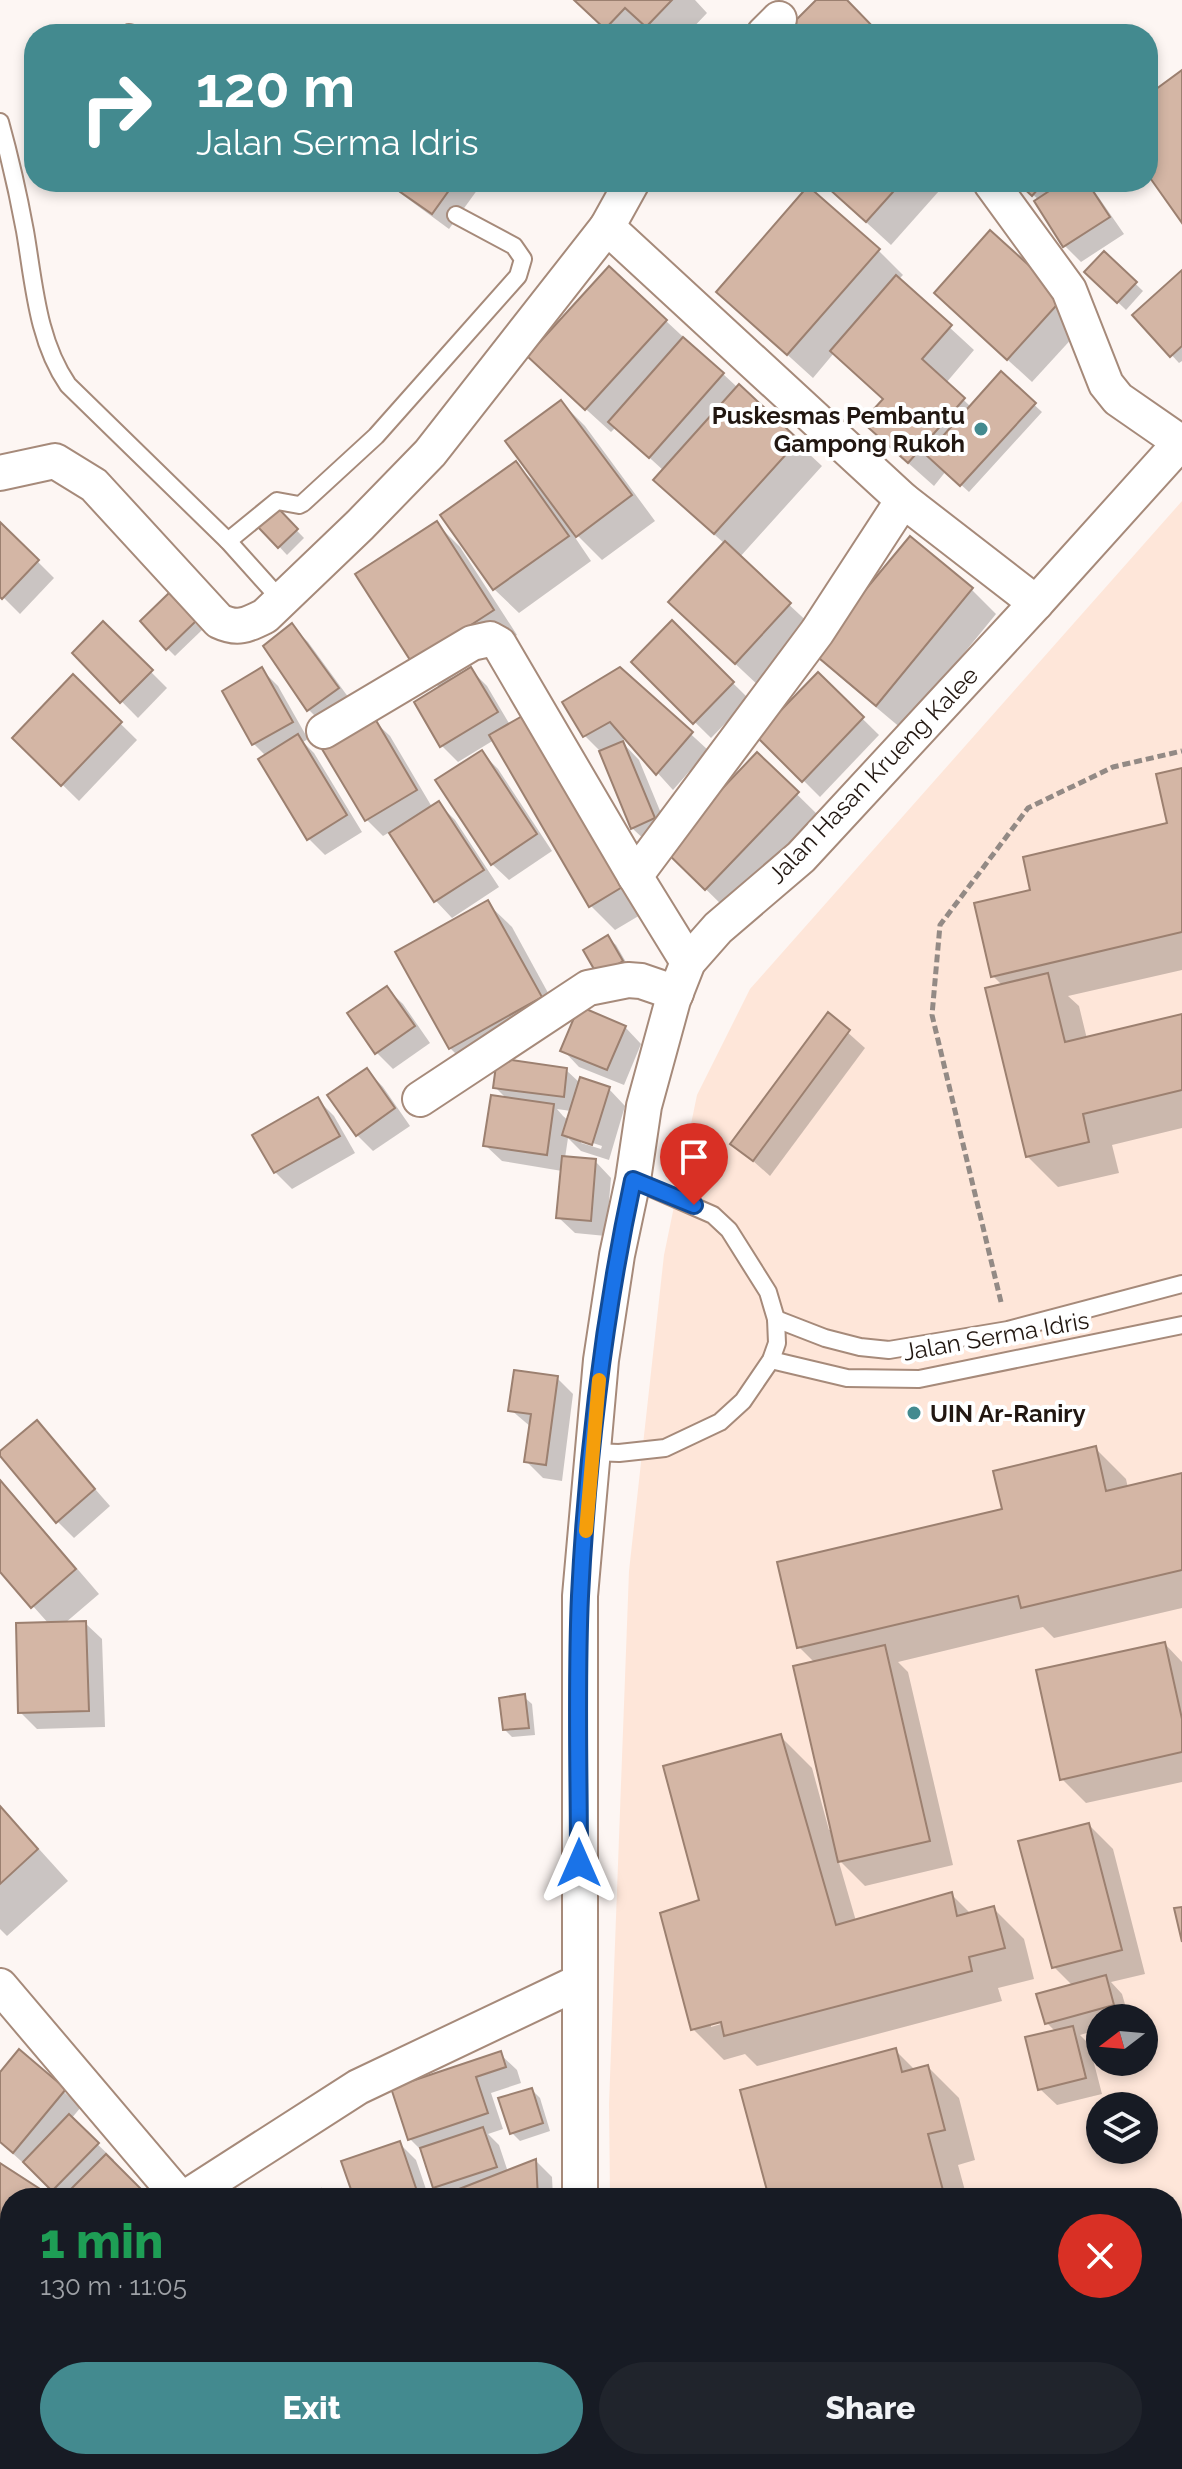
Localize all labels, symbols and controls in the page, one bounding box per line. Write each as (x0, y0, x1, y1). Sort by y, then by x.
text: 120 m (196, 54, 355, 120)
icon: right (64, 56, 168, 160)
text: Jalan Serma Idris (196, 121, 479, 163)
place label: Puskesmas Pembantu Gampong Rukoh (712, 401, 965, 458)
marker: Puskesmas Pembantu Gampong Rukoh (972, 420, 990, 438)
street label: Jalan Hasan Krueng Kalee (762, 661, 984, 889)
pin (660, 1123, 728, 1205)
icon: arrive (672, 1135, 716, 1179)
street label: Jalan Serma Idris (901, 1305, 1091, 1367)
place label: UIN Ar-Raniry (930, 1399, 1086, 1428)
marker: UIN Ar-Raniry (905, 1404, 923, 1422)
position arrow (537, 1821, 621, 1905)
north arrow (1086, 2004, 1158, 2076)
map controls (1086, 2004, 1158, 2164)
button: layers (1086, 2092, 1158, 2164)
text: 1 min (40, 2213, 163, 2269)
button: close (1058, 2214, 1142, 2298)
text: 130 m · 11:05 (40, 2271, 187, 2301)
button: Exit (40, 2362, 583, 2454)
button: Share (599, 2362, 1142, 2454)

